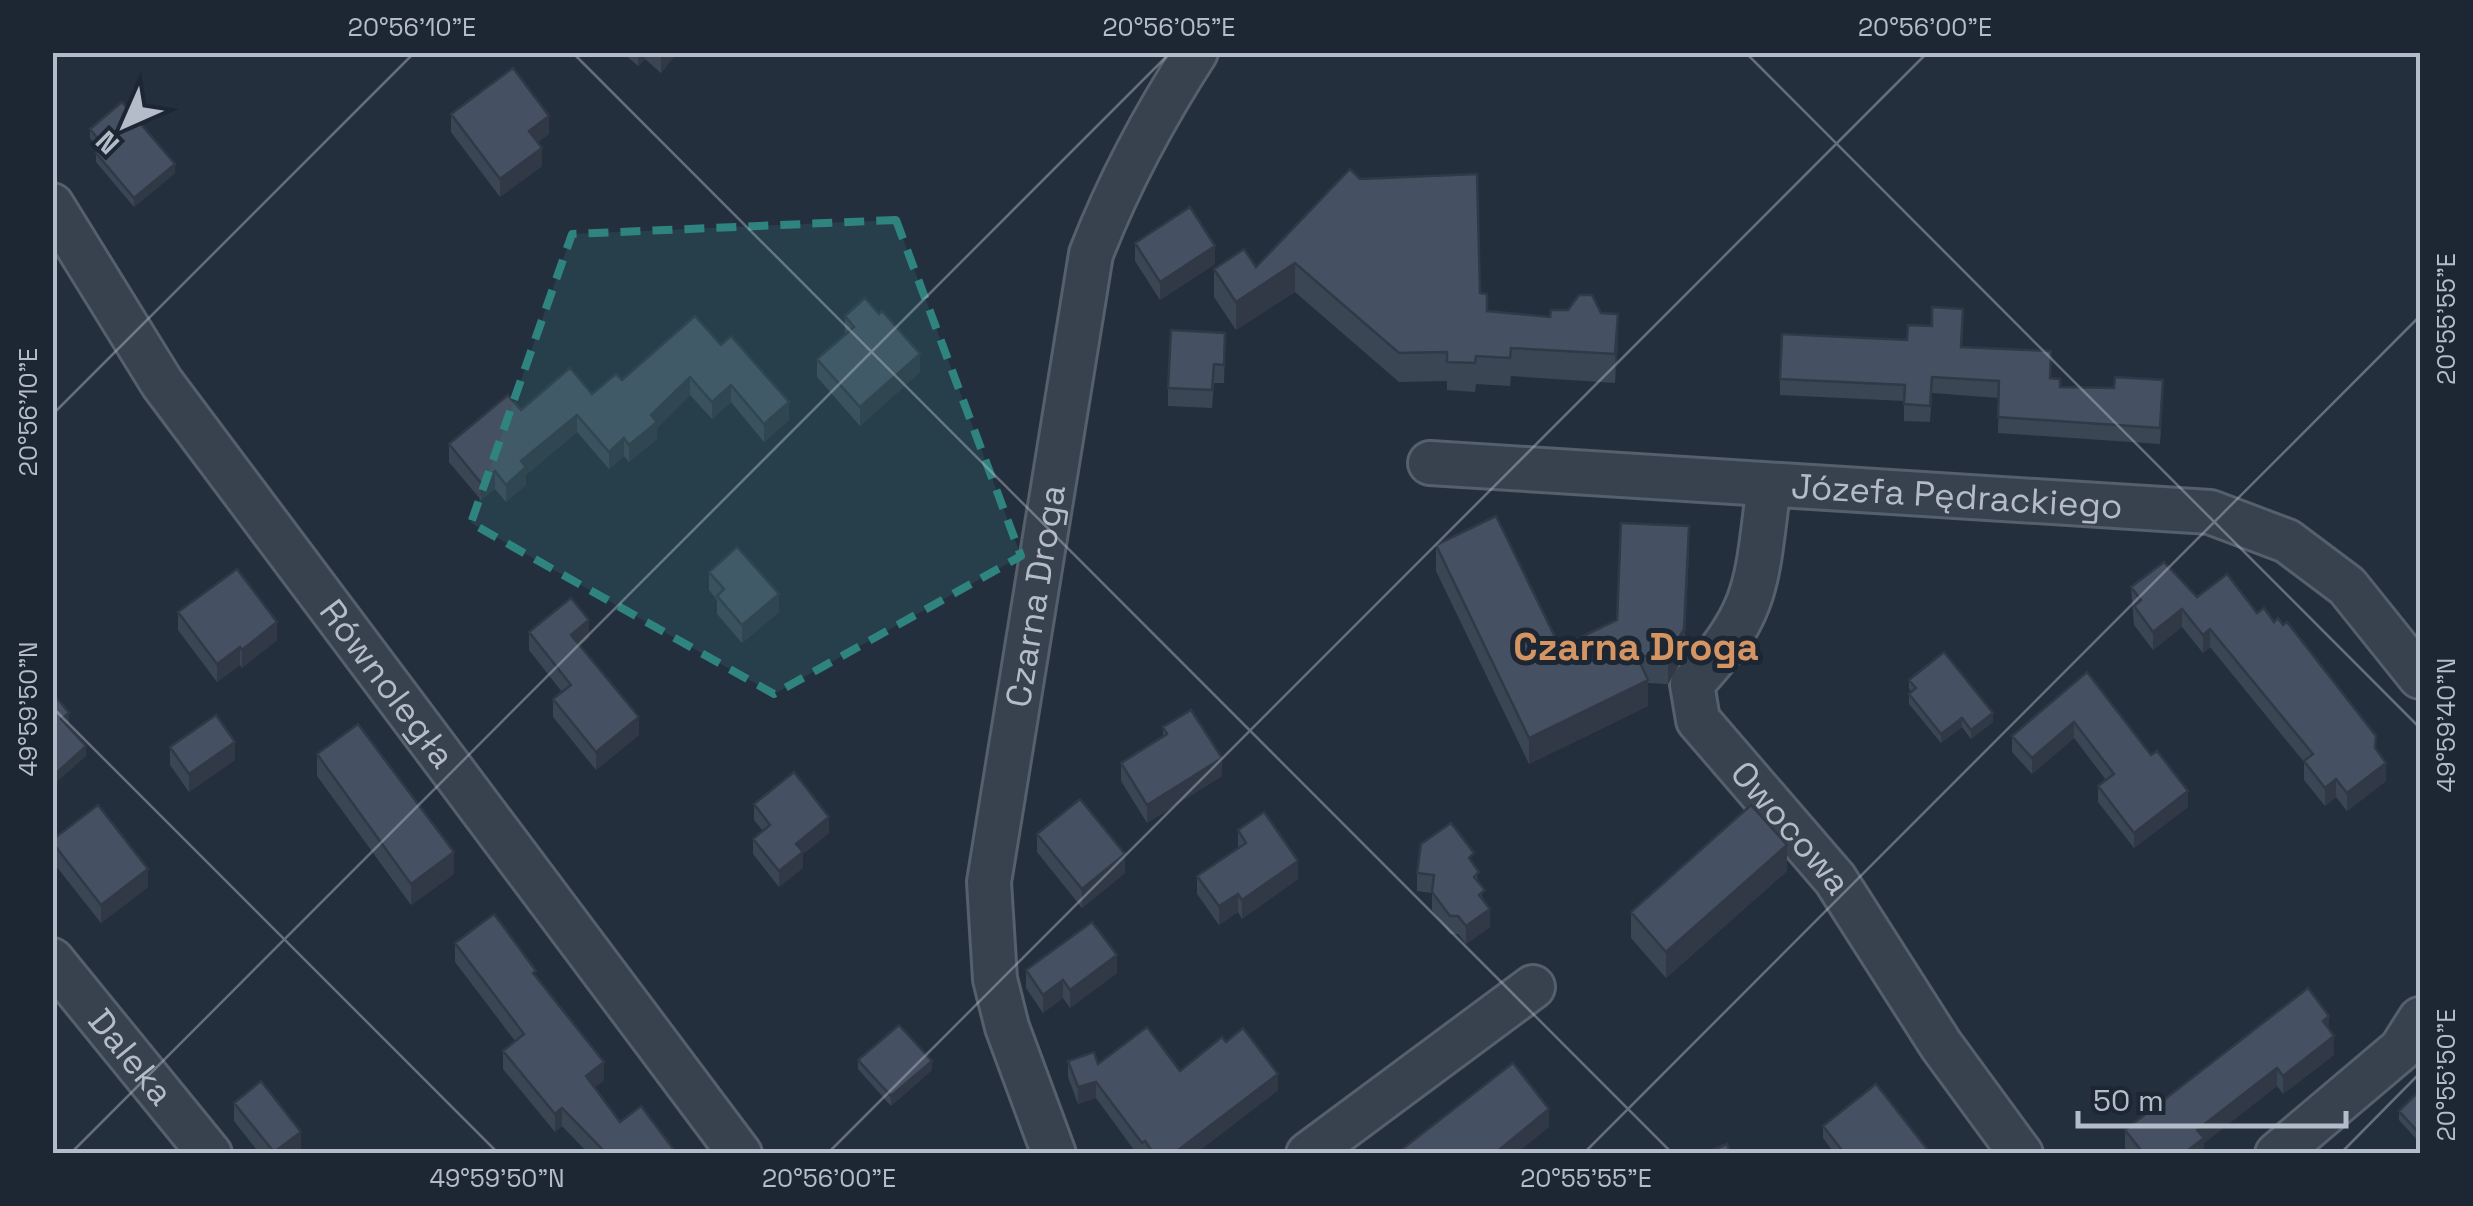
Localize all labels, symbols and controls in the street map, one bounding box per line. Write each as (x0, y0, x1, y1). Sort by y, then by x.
text: 20°56'10"E (348, 11, 476, 43)
text: 20°56'05"E (1103, 11, 1235, 43)
text: 20°56'00"E (1858, 11, 1992, 43)
north arrow (75, 75, 175, 175)
text: N (88, 123, 127, 162)
text: 20°55'55"E (2430, 253, 2462, 385)
text: 20°56'10"E (12, 348, 44, 476)
street label: Józefa Pędrackiego (1790, 464, 2124, 528)
street label: Czarna Droga (996, 481, 1075, 710)
street label: Równoległa (310, 591, 465, 777)
district label: Czarna Droga (1513, 623, 1759, 671)
text: 49°59'50"N (12, 641, 44, 777)
text: 49°59'40"N (2430, 658, 2462, 792)
street label: Owocowa (1721, 752, 1861, 903)
street label: Daleka (79, 1000, 183, 1114)
text: 20°55'50"E (2430, 1009, 2462, 1141)
scale bar (2078, 1066, 2346, 1128)
text: 50 m (2093, 1081, 2164, 1120)
text: 49°59'50"N (429, 1162, 565, 1194)
text: 20°56'00"E (762, 1162, 896, 1194)
text: 20°55'55"E (1520, 1162, 1652, 1194)

